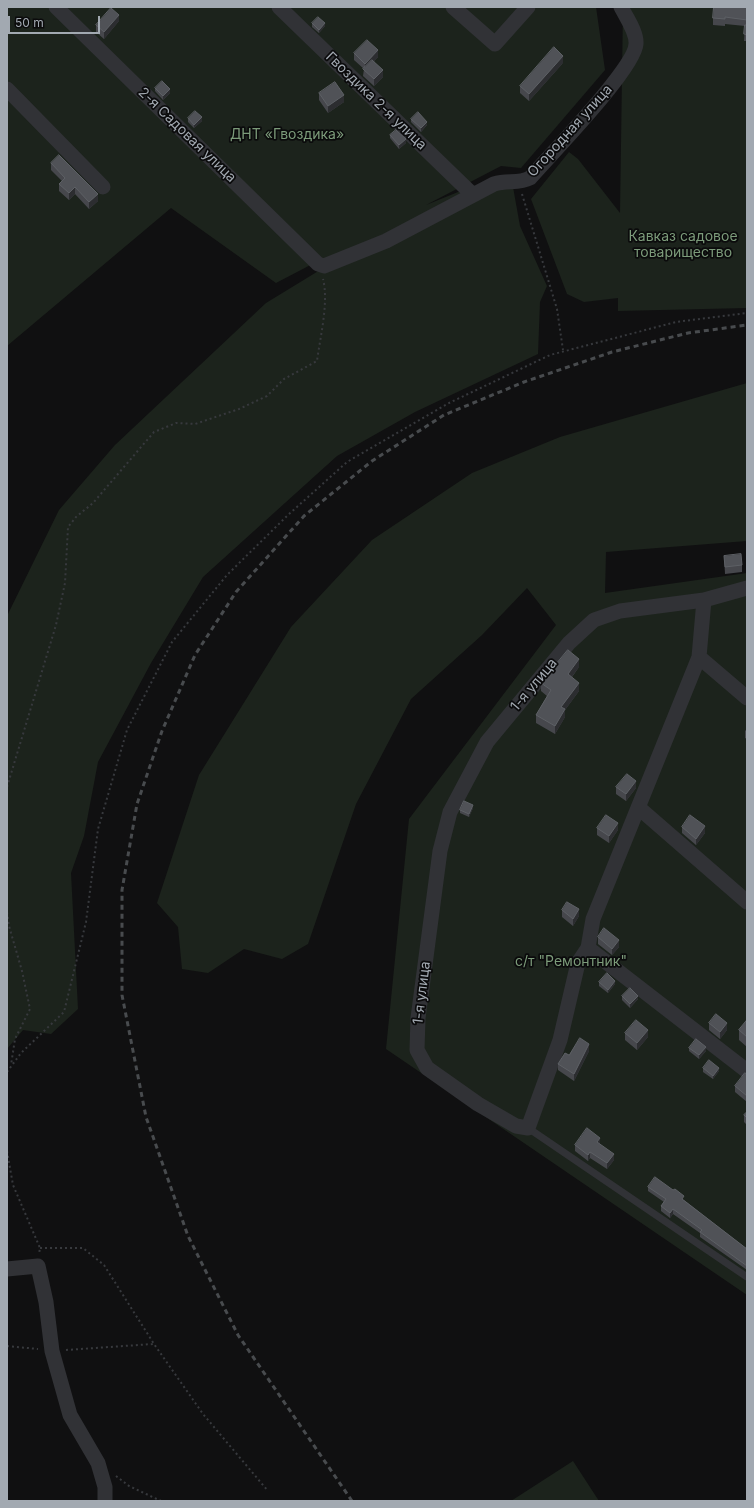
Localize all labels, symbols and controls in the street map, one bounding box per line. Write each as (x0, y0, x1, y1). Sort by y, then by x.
scale bar (10, 8, 102, 34)
text: 50 m (15, 15, 44, 30)
street label: Гвоздика 2-я улица (322, 49, 430, 153)
street label: Огородная улица (524, 81, 616, 181)
street label: 2-я Садовая улица (135, 84, 239, 186)
park label: ДНТ «Гвоздика» (230, 127, 344, 143)
park label: Кавказ садовое товарищество (628, 229, 738, 262)
street label: 1-я улица (507, 655, 561, 715)
park label: с/т "Ремонтник" (515, 954, 627, 970)
street label: 1-я улица (410, 960, 434, 1026)

